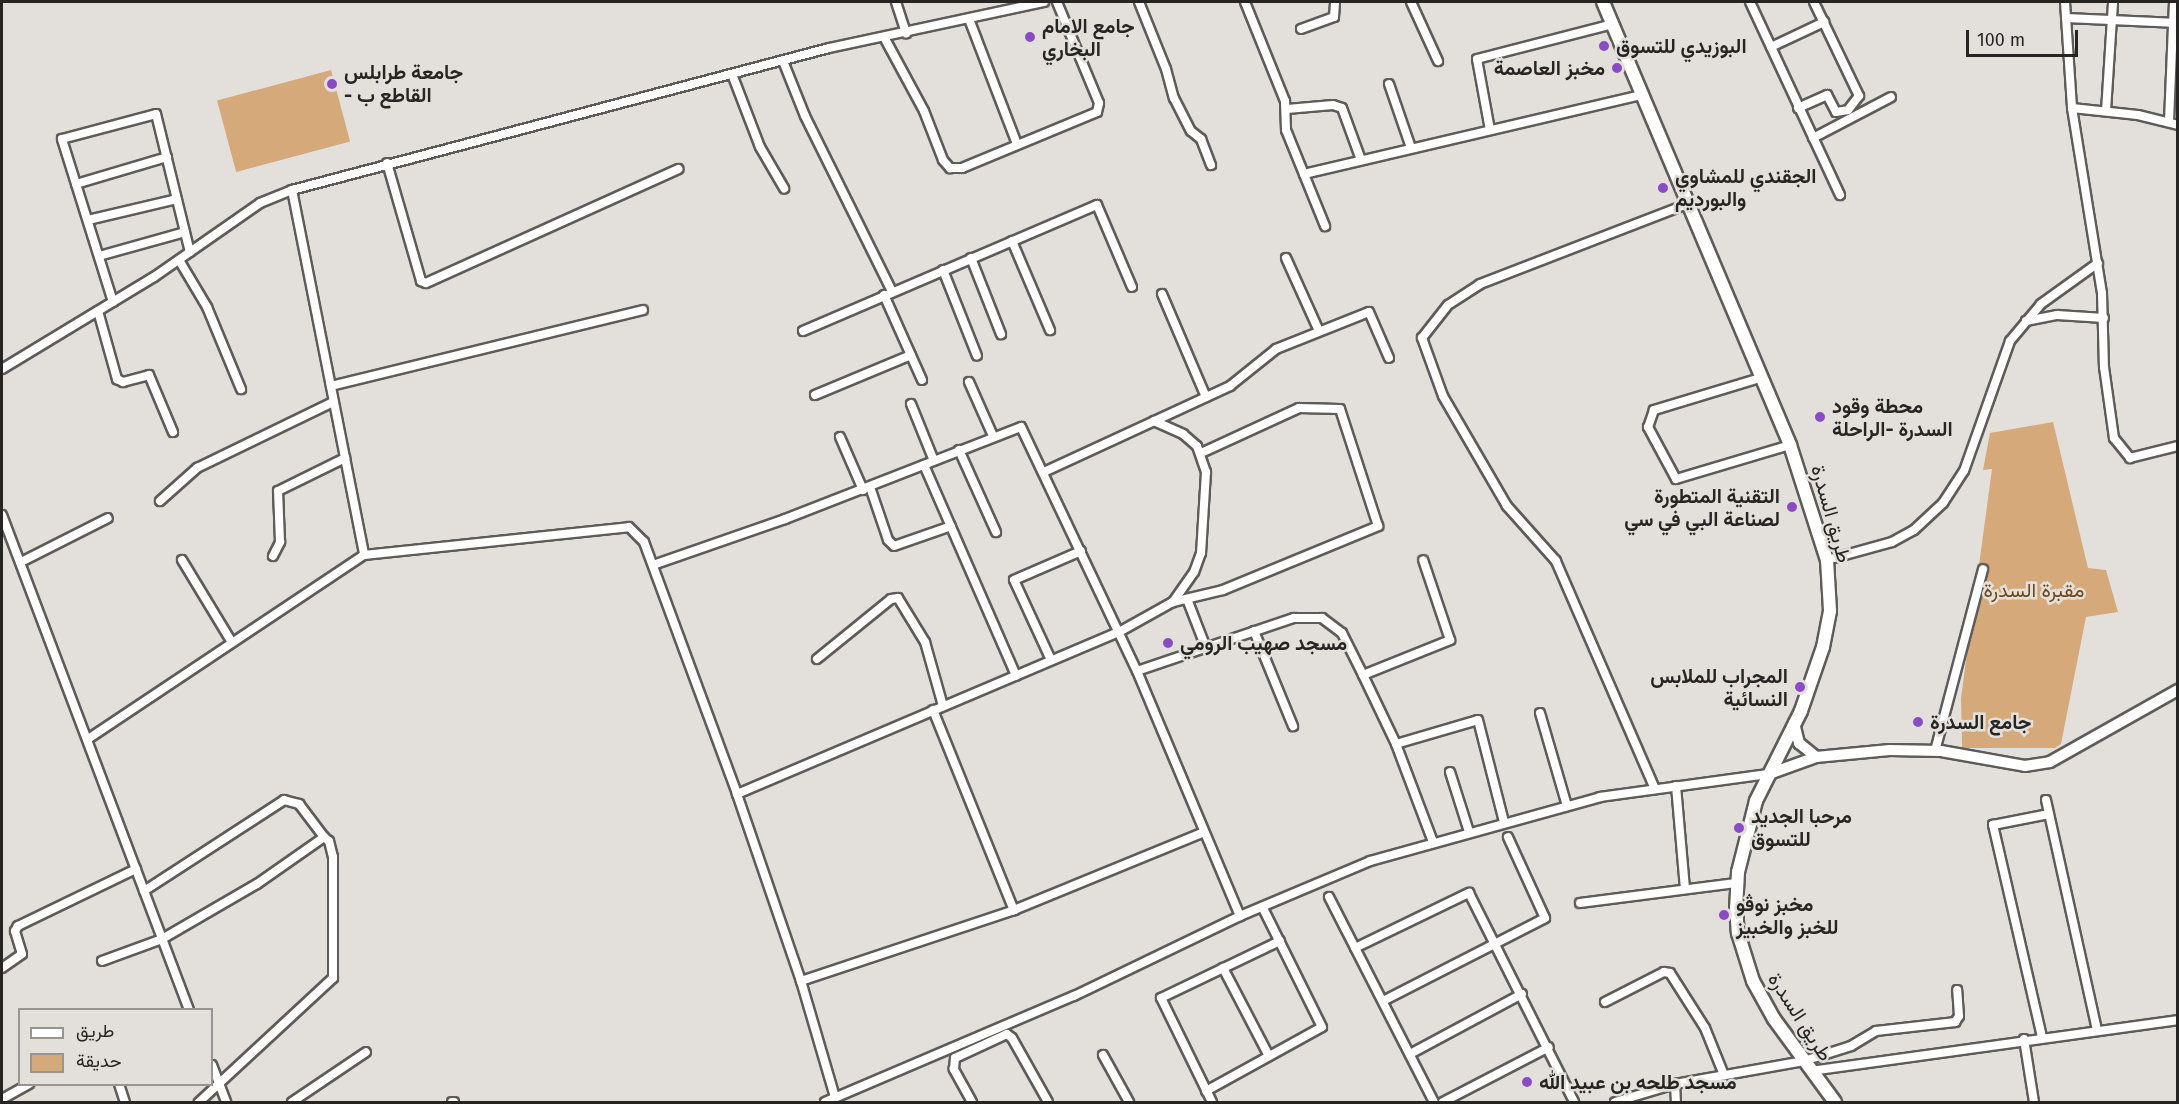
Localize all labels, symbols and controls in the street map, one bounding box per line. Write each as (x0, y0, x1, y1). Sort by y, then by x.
place label: جامع الامام البخاري (1042, 14, 1135, 61)
scale bar (1969, 18, 2082, 56)
text: 100 m (1977, 29, 2025, 51)
marker: جامع الامام البخاري (1023, 30, 1037, 44)
place label: البوزيدي للتسوق (1616, 34, 1747, 58)
marker: البوزيدي للتسوق (1597, 39, 1611, 53)
place label: مخبز العاصمة (1494, 56, 1605, 80)
place label: جامعة طرابلس - القاطع ب (344, 60, 463, 107)
marker: مخبز العاصمة (1610, 61, 1624, 75)
marker: جامعة طرابلس - القاطع ب (325, 77, 339, 91)
place label: الجقندي للمشاوي والبورديم (1675, 164, 1817, 211)
marker: الجقندي للمشاوي والبورديم (1656, 181, 1670, 195)
place label: محطة وقود السدرة -الراحلة (1832, 394, 1953, 441)
marker: محطة وقود السدرة -الراحلة (1813, 410, 1827, 424)
street label: طريق السدرة (1806, 463, 1856, 565)
place label: التقنية المتطورة لصناعة البي في سي (1624, 484, 1780, 531)
marker: التقنية المتطورة لصناعة البي في سي (1785, 500, 1799, 514)
park label: مقبرة السدرة (1984, 578, 2084, 602)
place label: مسجد صهيب الرومي (1180, 631, 1347, 655)
marker: مسجد صهيب الرومي (1161, 636, 1175, 650)
place label: المجراب للملابس النسائية (1650, 664, 1788, 711)
marker: المجراب للملابس النسائية (1793, 680, 1807, 694)
place label: جامع السدرة (1930, 710, 2031, 734)
marker: جامع السدرة (1911, 715, 1925, 729)
place label: مرحبا الجديد للتسوق (1751, 804, 1852, 851)
marker: مرحبا الجديد للتسوق (1732, 821, 1746, 835)
place label: مخبز نوڤو للخبز والخبيز (1736, 892, 1839, 939)
marker: مخبز نوڤو للخبز والخبيز (1717, 908, 1731, 922)
street label: طريق السدرة (1763, 968, 1837, 1066)
legend (18, 1008, 213, 1086)
text: طريق (76, 1020, 114, 1042)
text: حديقة (76, 1050, 122, 1072)
place label: مسجد طلحه بن عبيد الله (1539, 1070, 1737, 1094)
marker: مسجد طلحه بن عبيد الله (1520, 1075, 1534, 1089)

